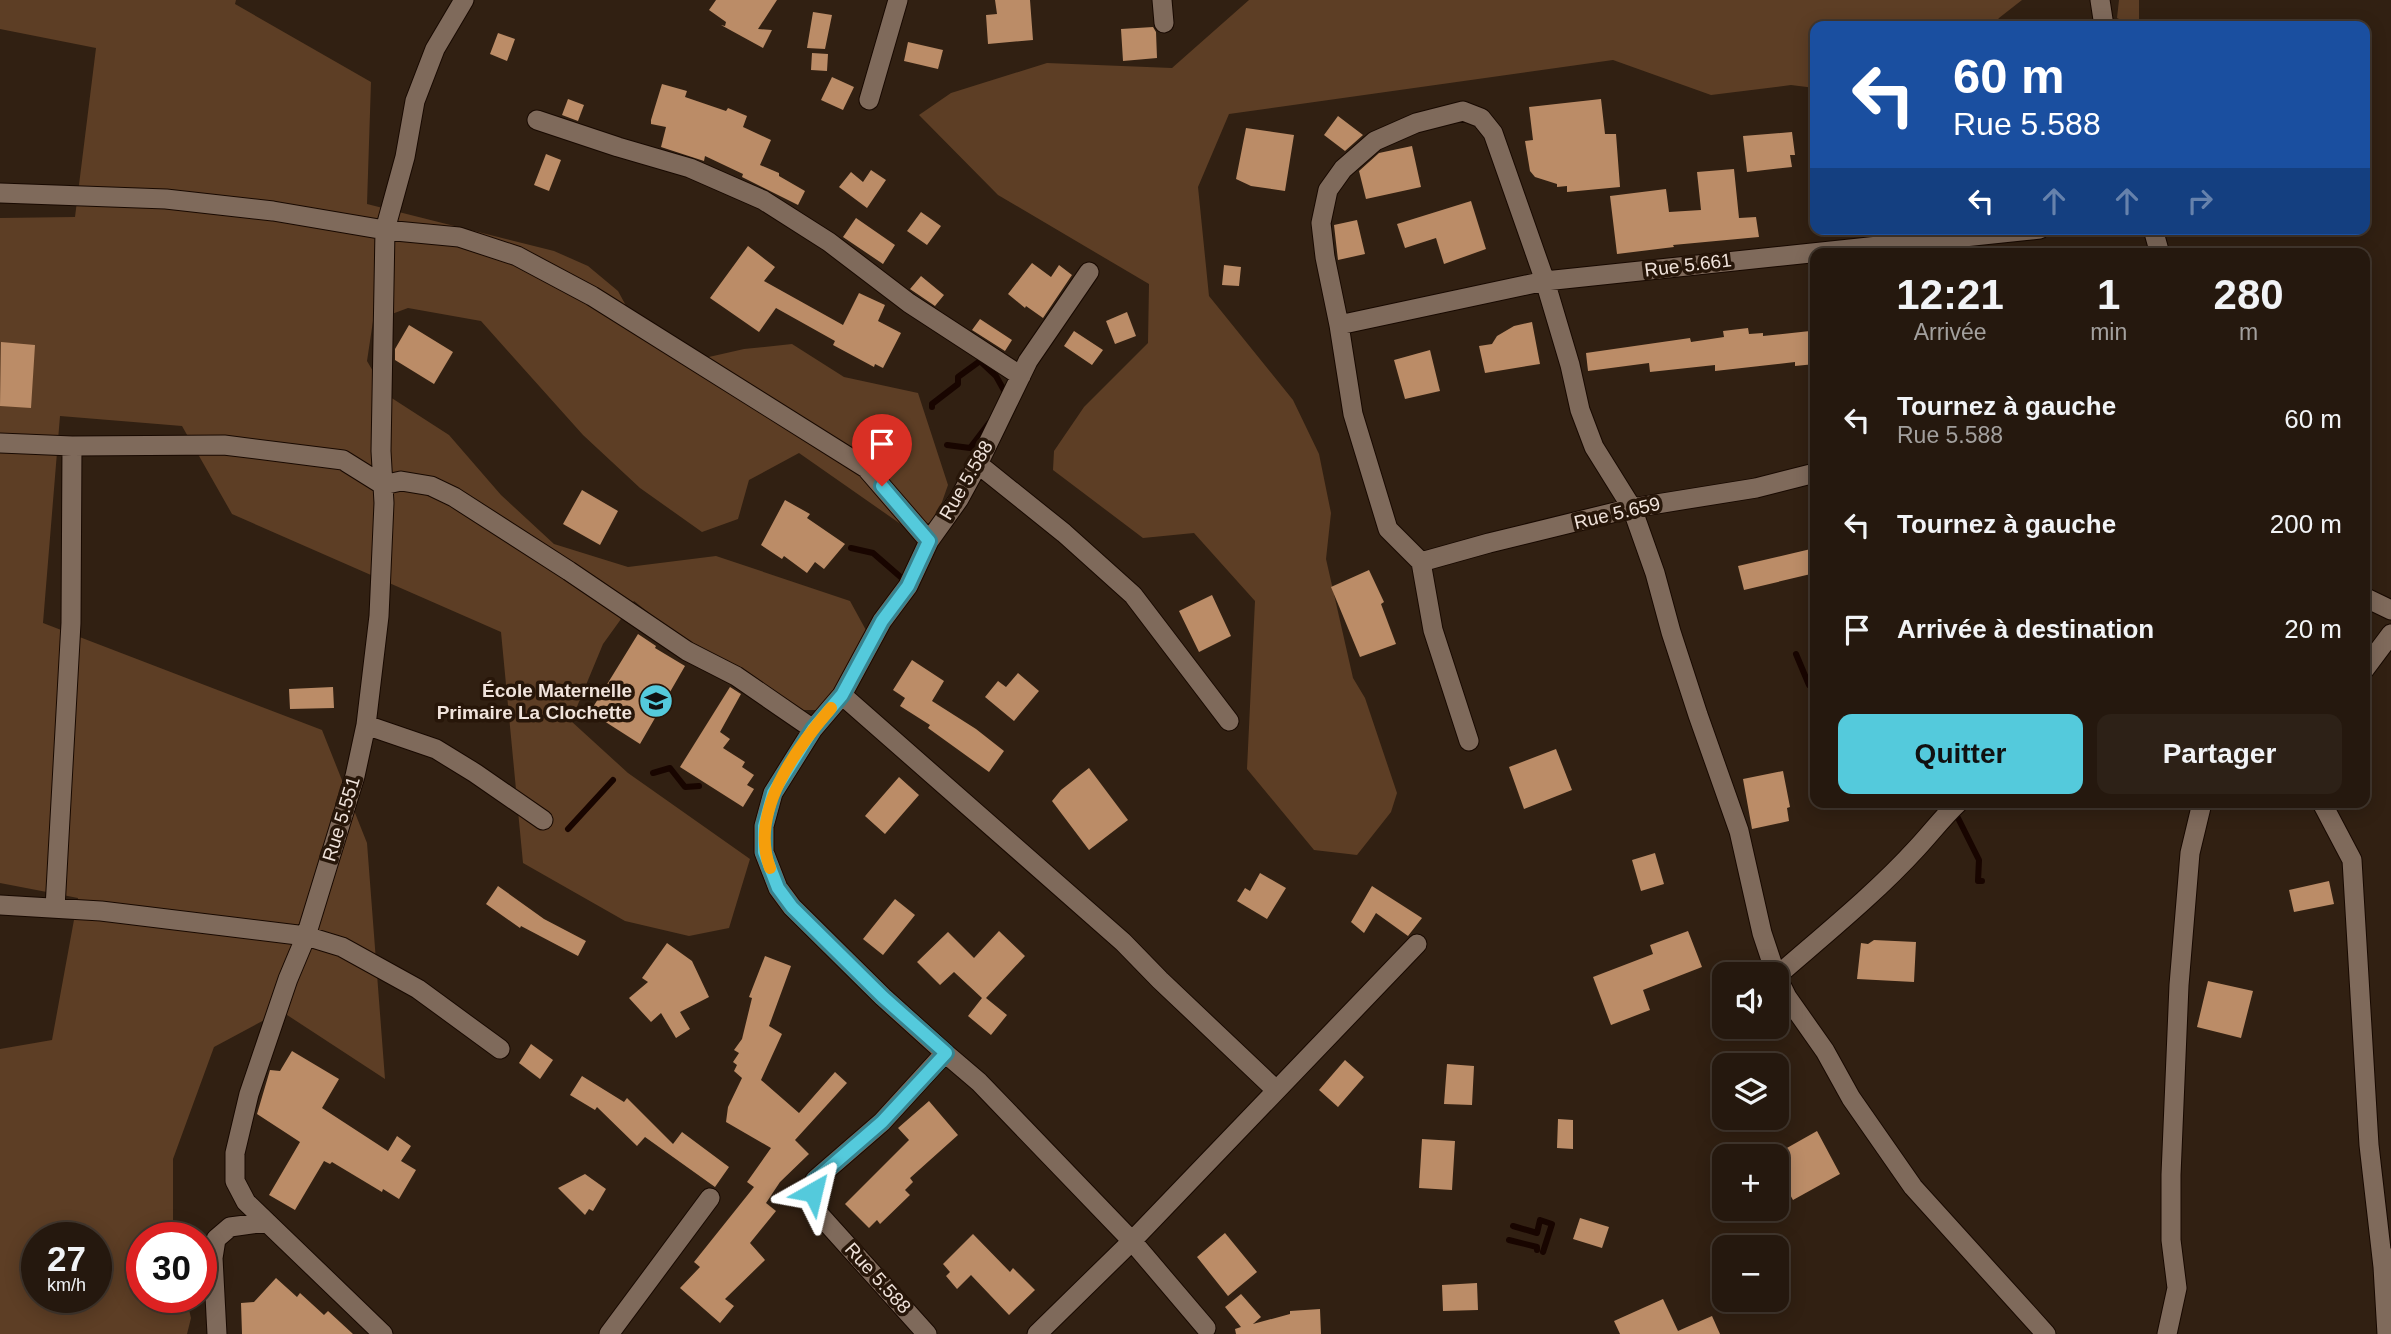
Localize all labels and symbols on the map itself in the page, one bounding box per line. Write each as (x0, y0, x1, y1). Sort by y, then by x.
street label: Rue 5.661 (1643, 249, 1733, 281)
pin (852, 414, 912, 486)
street label: Rue 5.588 (935, 437, 997, 523)
street label: Rue 5.659 (1572, 493, 1662, 533)
place label: École Maternelle Primaire La Clochette (437, 680, 632, 723)
school or university icon: École Maternelle Primaire La Clochette (637, 682, 675, 720)
street label: Rue 5.551 (318, 774, 364, 864)
position arrow (776, 1155, 850, 1229)
speed limit sign: 30 (126, 1222, 217, 1313)
street label: Rue 5.588 (841, 1238, 915, 1318)

